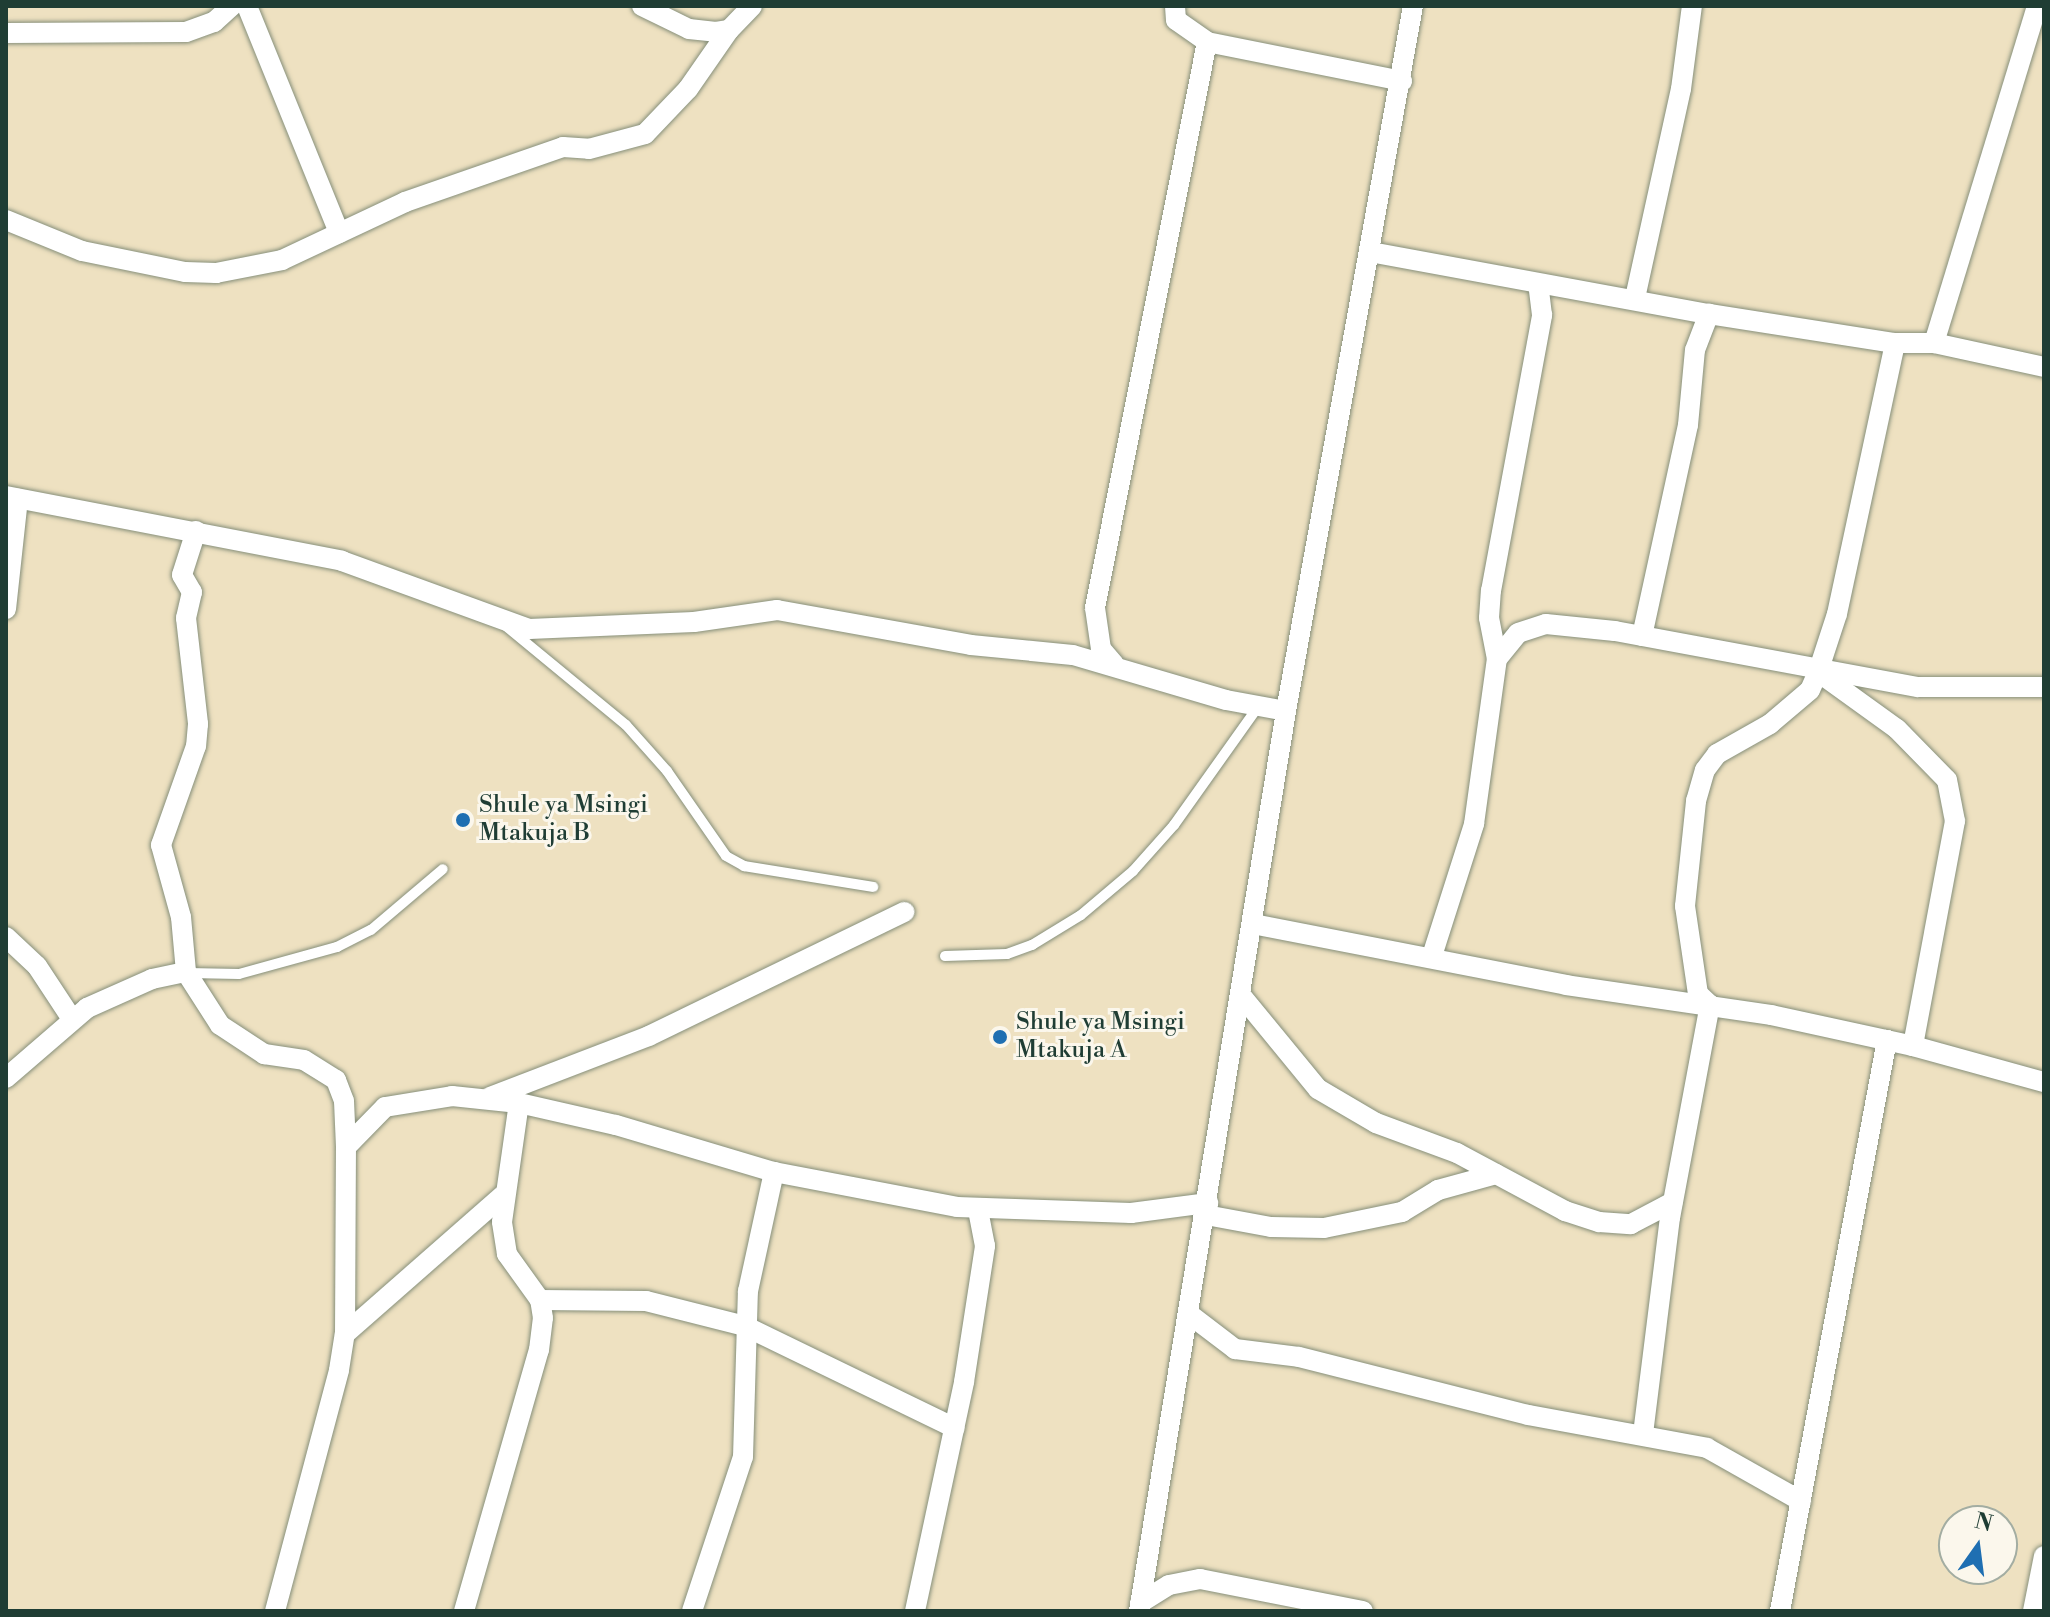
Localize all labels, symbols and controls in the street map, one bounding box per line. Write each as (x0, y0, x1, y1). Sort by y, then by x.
place label: Shule ya Msingi Mtakuja B (479, 792, 648, 848)
marker: Shule ya Msingi Mtakuja B (454, 811, 472, 829)
place label: Shule ya Msingi Mtakuja A (1016, 1009, 1185, 1065)
marker: Shule ya Msingi Mtakuja A (991, 1028, 1009, 1046)
north arrow (1938, 1505, 2018, 1585)
text: N (1972, 1508, 1995, 1538)

